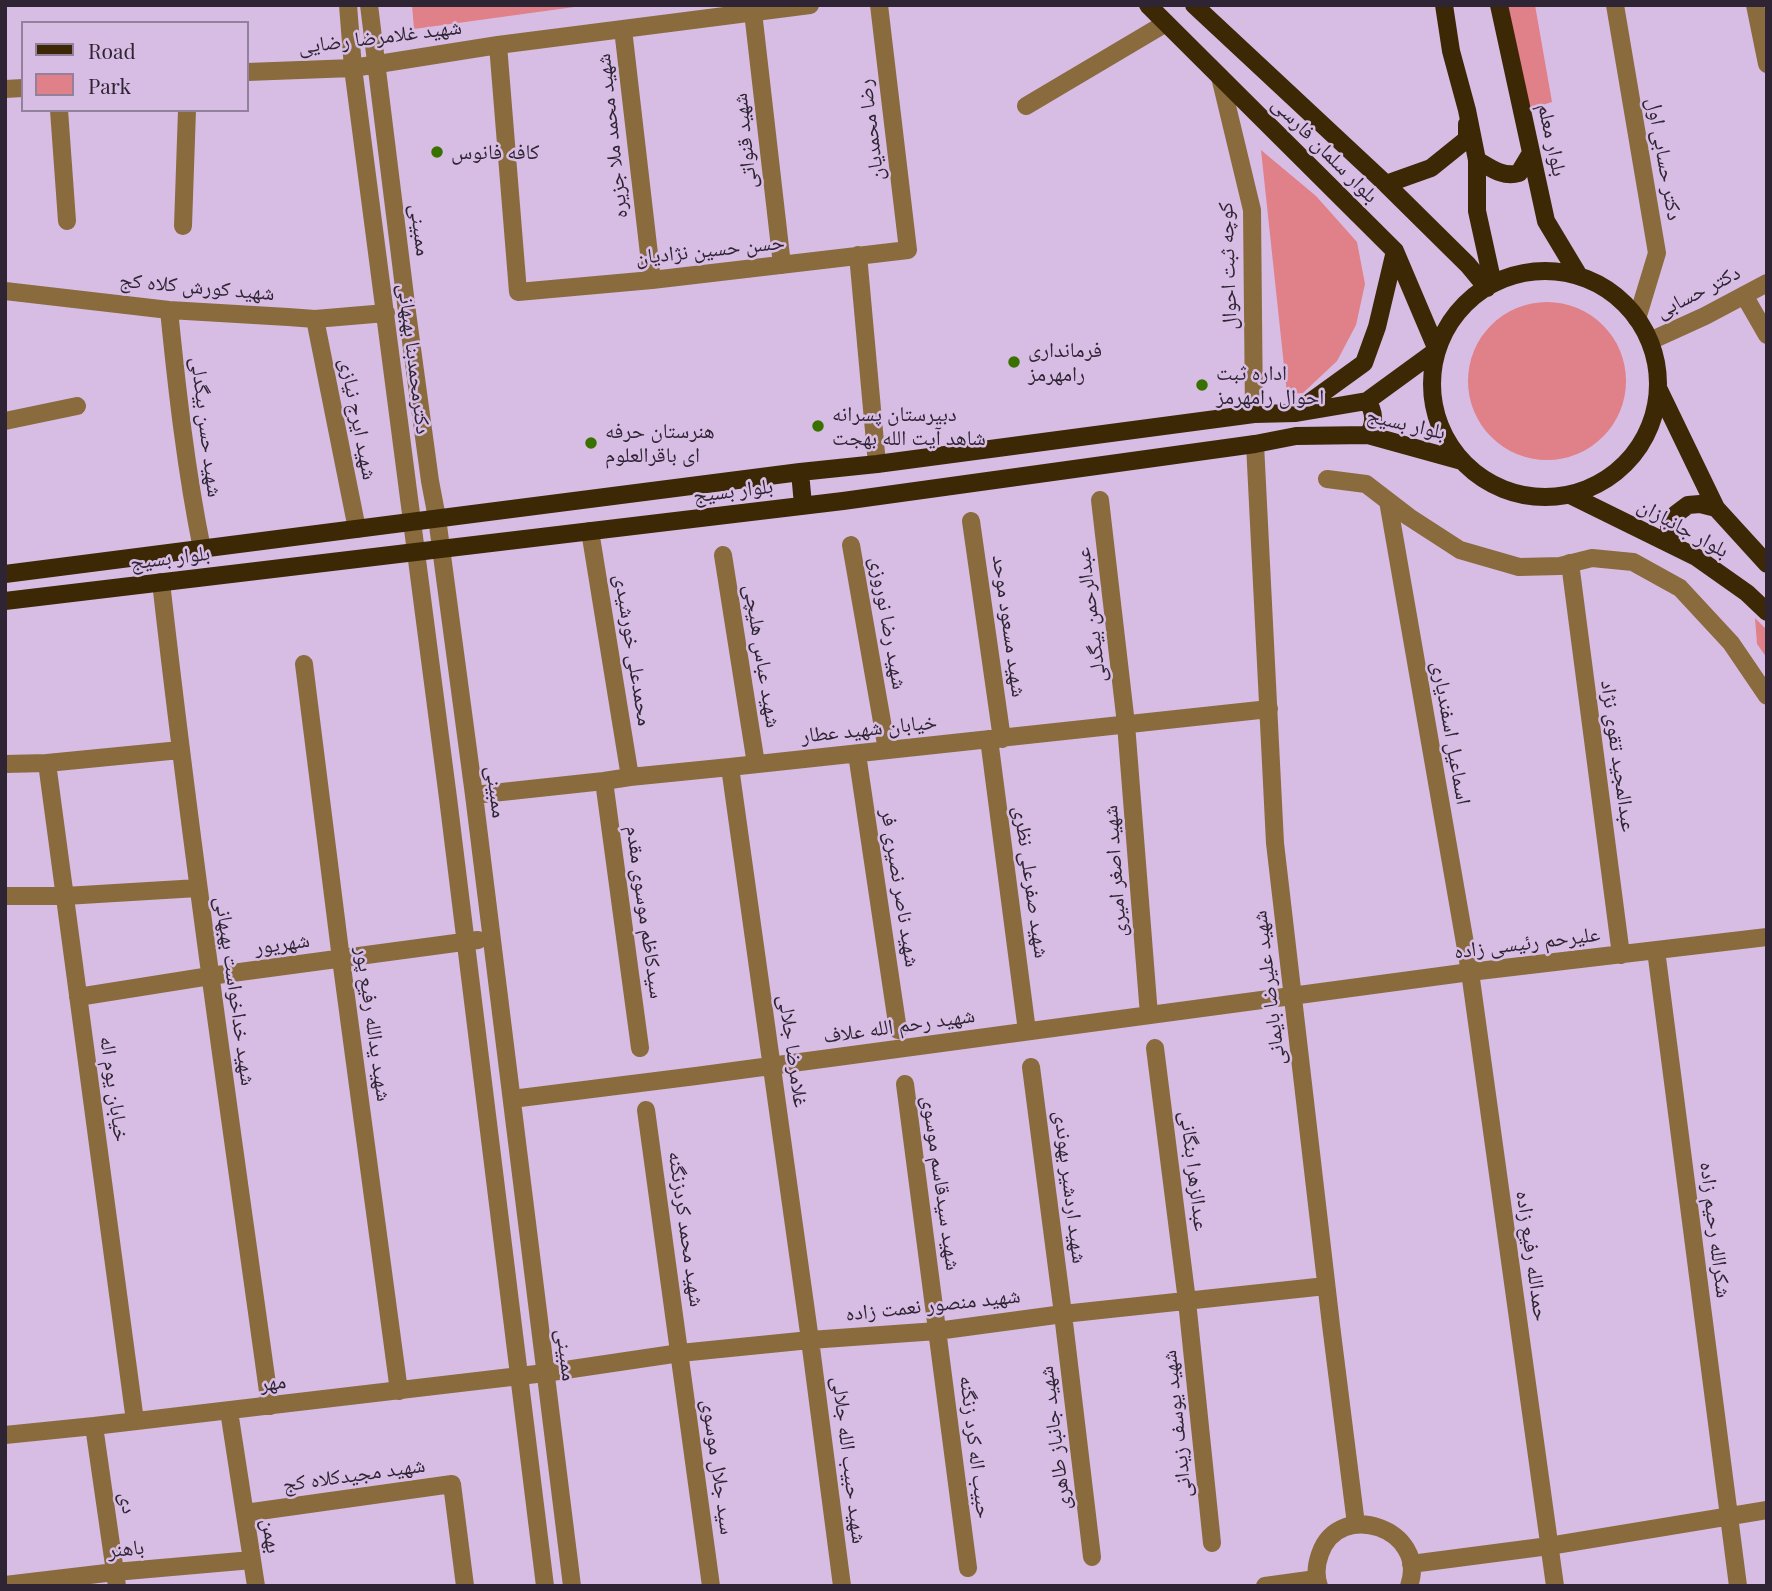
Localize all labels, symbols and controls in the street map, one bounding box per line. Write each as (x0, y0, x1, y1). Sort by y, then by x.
street label: شهید غلامرضا رضایی (297, 14, 463, 60)
legend (21, 21, 248, 112)
text: Road (88, 36, 136, 64)
street label: شهید محمد ملا جزیره (591, 52, 633, 220)
text: Park (88, 71, 131, 99)
street label: رضا محمدیان (852, 78, 890, 182)
street label: شهید قنواتی (727, 92, 763, 190)
street label: بلوار سلمان فارسی (1267, 92, 1383, 208)
street label: دکتر حسابی اول (1641, 96, 1687, 222)
street label: بلوار معلم (1532, 101, 1572, 179)
place label: کافه فانوس (451, 139, 540, 165)
marker: کافه فانوس (429, 144, 445, 160)
street label: ممبینی (404, 202, 436, 258)
street label: کوچه ثبت احوال (1213, 202, 1243, 330)
street label: حسن حسین نژادیان (634, 230, 786, 270)
street label: دکتر حسابی (1652, 260, 1744, 324)
street label: شهید کورش کلاه کج (118, 268, 276, 306)
street label: دکترمحمدبنا بهبهانی (392, 282, 436, 436)
place label: فرمانداری رامهرمز (1028, 337, 1102, 387)
marker: فرمانداری رامهرمز (1006, 354, 1022, 370)
street label: شهید حسن بیگدلی (185, 355, 227, 499)
street label: شهید ایرج نیازی (334, 356, 382, 482)
place label: اداره ثبت احوال رامهرمز (1216, 360, 1324, 410)
marker: اداره ثبت احوال رامهرمز (1194, 377, 1210, 393)
place label: دبیرستان پسرانه شاهد آیت الله بهجت (832, 401, 986, 451)
street label: بلوار بسیج (1364, 403, 1448, 445)
place label: هنرستان حرفه ای باقرالعلوم (605, 418, 715, 468)
marker: دبیرستان پسرانه شاهد آیت الله بهجت (810, 418, 826, 434)
marker: هنرستان حرفه ای باقرالعلوم (583, 435, 599, 451)
street label: بلوار بسیج (692, 474, 774, 508)
street label: بلوار جانبازان (1633, 493, 1733, 563)
street label: بلوار بسیج (129, 541, 211, 575)
street label: عبدالرحمن بیگدلی (1070, 546, 1112, 684)
street label: شهید مسعود موحد (987, 553, 1031, 699)
street label: شهید رضا نوروزی (864, 555, 912, 691)
street label: محمدعلی خورشیدی (609, 572, 657, 728)
street label: شهید عباس هلیچی (738, 582, 786, 730)
street label: اسماعیل اسفندیاری (1426, 659, 1476, 807)
street label: عبدالمجید تقوی نژاد (1595, 679, 1641, 833)
street label: خیابان شهید عطار (800, 709, 938, 749)
street label: ممبینی (480, 764, 512, 820)
street label: شهید صفرعلی نظری (1008, 804, 1054, 960)
street label: شهید اصغر امیری (1098, 804, 1132, 938)
street label: شهید ناصر نصیری فر (875, 807, 925, 969)
street label: سیدکاظم موسوی مقدم (620, 824, 670, 1000)
street label: شهید خداخواست بهبهانی (209, 895, 261, 1087)
street label: شهید علیرضا بایمانی (1247, 909, 1291, 1067)
street label: علیرحم رئیسی زاده (1453, 922, 1601, 964)
street label: شهریور (253, 928, 311, 960)
street label: شهید یدالله رفیع پور (350, 945, 396, 1103)
street label: غلامرضا جلالی (773, 993, 813, 1109)
street label: شهید رحم الله علاف (822, 1003, 976, 1049)
street label: خیابان یوم اله (94, 1035, 134, 1143)
street label: شهید سیدقاسم موسوی (916, 1094, 966, 1272)
street label: شهید اردشیر بهوندی (1048, 1109, 1092, 1265)
street label: عبدالزهرا بنگانی (1174, 1109, 1214, 1233)
street label: شهید محمد کردزنگنه (663, 1150, 709, 1308)
street label: شکرالله رحیم زاده (1694, 1160, 1736, 1300)
street label: حمدالله رفیع زاده (1510, 1189, 1554, 1323)
street label: شهید منصور نعمت زاده (844, 1283, 1022, 1327)
street label: ممبینی (550, 1327, 582, 1383)
street label: شهید یوسف زیدانی (1157, 1349, 1197, 1499)
street label: شهید جانباز طاهری (1034, 1364, 1076, 1512)
street label: مهر (259, 1369, 287, 1397)
street label: حبیب اله کرد زنگنه (954, 1374, 996, 1520)
street label: شهید حبیب الله جلالی (826, 1375, 872, 1545)
street label: سید جلال موسوی (696, 1398, 740, 1536)
street label: شهید مجیدکلاه کج (281, 1453, 427, 1497)
street label: دی (114, 1491, 142, 1515)
street label: بهمن (256, 1517, 286, 1555)
street label: باهنر (107, 1535, 145, 1563)

